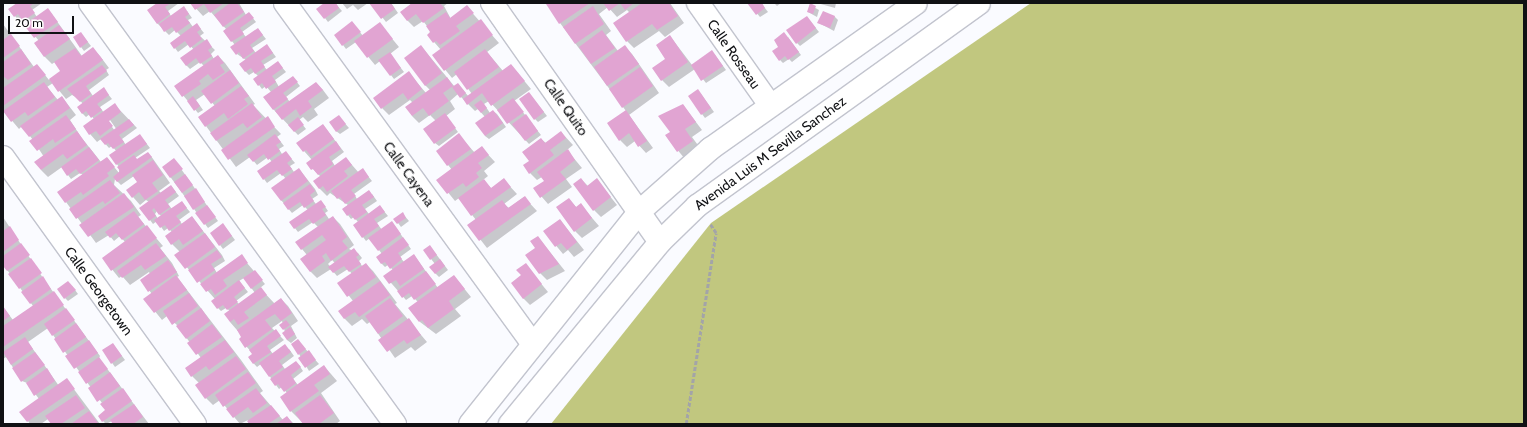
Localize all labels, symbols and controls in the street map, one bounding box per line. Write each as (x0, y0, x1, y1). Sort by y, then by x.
scale bar (10, 8, 76, 34)
text: 20 m (15, 15, 43, 30)
street label: Calle Rosseau (704, 16, 764, 92)
street label: Calle Quito (540, 75, 592, 139)
street label: Avenida Luis M Sevilla Sanchez (691, 92, 849, 214)
street label: Calle Cayena (380, 138, 438, 210)
street label: Calle Georgetown (61, 244, 137, 338)

